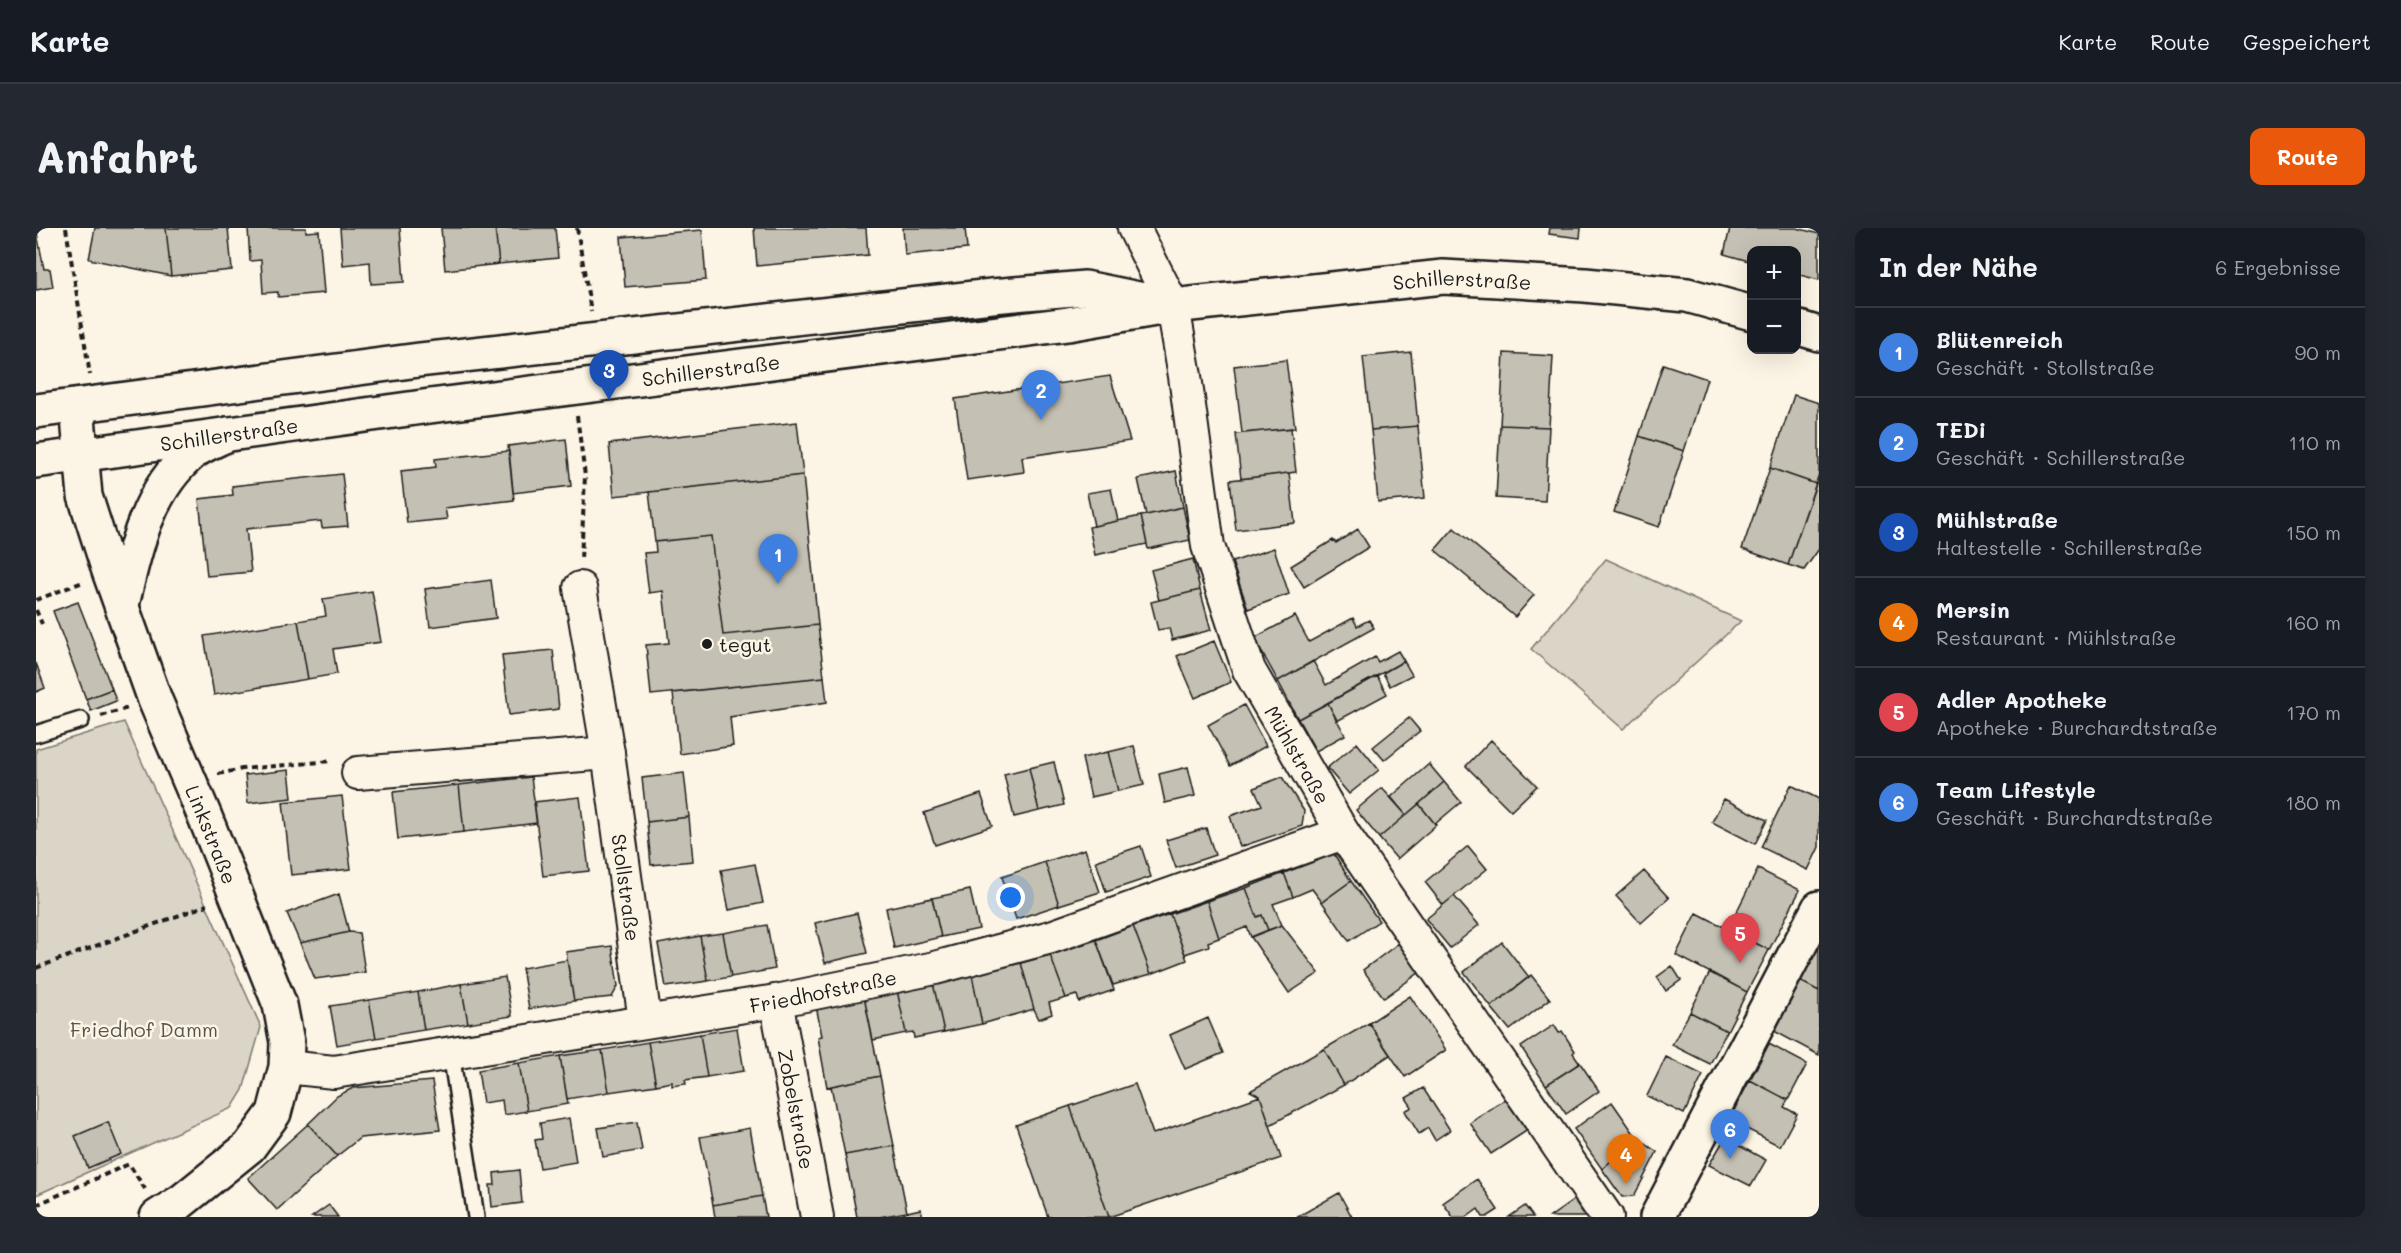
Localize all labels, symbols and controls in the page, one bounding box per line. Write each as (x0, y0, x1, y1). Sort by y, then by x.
text: Karte (30, 23, 109, 59)
text: Karte (2059, 28, 2117, 55)
text: Route (2150, 28, 2210, 55)
text: Gespeichert (2243, 28, 2371, 55)
button: Route (2250, 128, 2365, 185)
text: Anfahrt (36, 129, 198, 184)
map controls (1747, 246, 1801, 354)
button: + (1747, 246, 1801, 300)
text: In der Nähe (1879, 250, 2038, 284)
text: 6 Ergebnisse (2215, 254, 2341, 280)
street label: Schillerstraße (1391, 264, 1532, 295)
button: − (1747, 300, 1801, 354)
text: Blütenreich (1936, 325, 2063, 354)
text: 1 (1894, 339, 1903, 365)
text: 90 m (2295, 339, 2341, 365)
street label: Schillerstraße (640, 348, 781, 392)
pin: 3 (590, 350, 628, 400)
text: Geschäft · Stollstraße (1936, 354, 2155, 380)
pin: 2 (1022, 370, 1060, 420)
street label: Schillerstraße (158, 412, 300, 457)
text: TEDi (1936, 415, 1986, 444)
text: 2 (1893, 429, 1904, 455)
text: 110 m (2288, 429, 2341, 455)
text: Geschäft · Schillerstraße (1936, 444, 2185, 470)
text: Mühlstraße (1936, 505, 2058, 534)
text: 3 (1893, 519, 1905, 545)
text: 150 m (2286, 519, 2341, 545)
pin: 1 (758, 534, 798, 584)
text: Haltestelle · Schillerstraße (1936, 534, 2203, 560)
text: Mersin (1936, 595, 2010, 624)
text: 4 (1892, 609, 1905, 635)
text: 160 m (2285, 609, 2341, 635)
text: Restaurant · Mühlstraße (1936, 624, 2176, 650)
place label: tegut (719, 631, 772, 657)
marker: tegut (700, 637, 714, 651)
text: Adler Apotheke (1936, 685, 2107, 714)
text: 5 (1893, 699, 1904, 725)
text: 170 m (2286, 699, 2341, 725)
street label: Mühlstraße (1259, 701, 1336, 808)
text: Apotheke · Burchardtstraße (1936, 714, 2218, 740)
text: Team Lifestyle (1936, 775, 2096, 804)
street label: Linkstraße (180, 781, 243, 888)
text: 6 (1892, 789, 1905, 815)
text: 180 m (2285, 789, 2341, 815)
text: Geschäft · Burchardtstraße (1936, 804, 2213, 830)
street label: Stollstraße (606, 832, 647, 943)
your location (996, 883, 1025, 912)
pin: 5 (1720, 914, 1760, 963)
street label: Friedhofstraße (748, 963, 899, 1018)
park label: Friedhof Damm (70, 1016, 218, 1042)
street label: Zobelstraße (772, 1047, 821, 1171)
pin: 6 (1710, 1110, 1750, 1159)
pin: 4 (1606, 1134, 1646, 1184)

